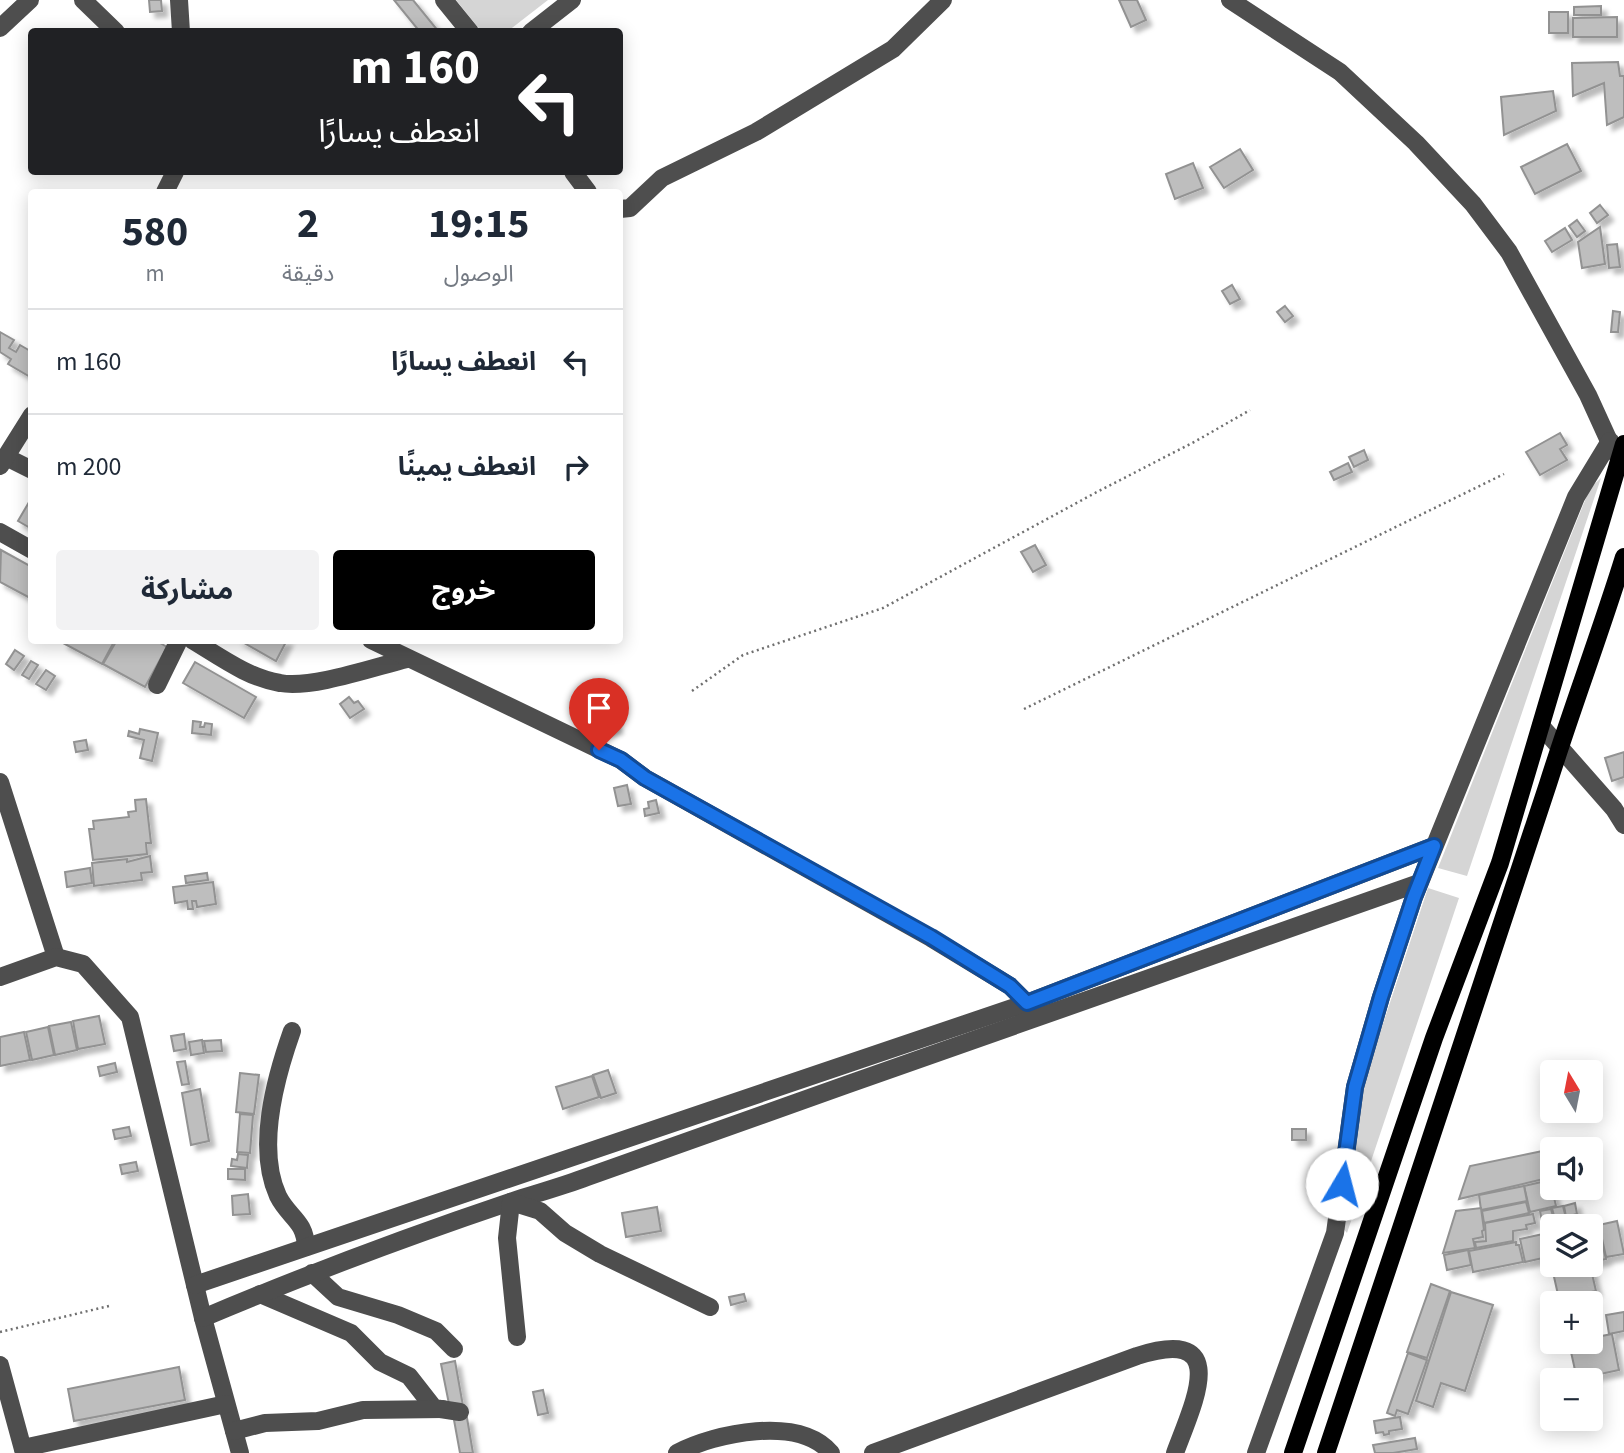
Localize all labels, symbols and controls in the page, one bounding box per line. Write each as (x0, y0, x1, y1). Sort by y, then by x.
text: 160 m (351, 33, 480, 103)
icon: left (504, 56, 595, 147)
text: انعطف يسارًا (318, 109, 480, 155)
text: 2 (297, 194, 319, 254)
text: 19:15 (428, 194, 529, 254)
text: 580 (122, 202, 188, 262)
text: m (145, 257, 164, 290)
text: دقيقة (282, 257, 334, 290)
text: الوصول (444, 257, 514, 290)
text: 160 m (56, 343, 122, 380)
text: انعطف يسارًا (391, 343, 536, 380)
icon: left (557, 343, 595, 381)
text: 200 m (56, 448, 122, 485)
text: انعطف يمينًا (398, 448, 536, 485)
icon: right (557, 448, 595, 486)
button: مشاركة (56, 550, 319, 630)
button: خروج (333, 550, 595, 630)
pin (569, 678, 629, 750)
icon: arrive (580, 689, 618, 727)
north arrow (1540, 1060, 1603, 1124)
map controls (1540, 1060, 1603, 1431)
button: sound (1540, 1137, 1603, 1200)
position arrow (1305, 1147, 1379, 1221)
button: layers (1540, 1214, 1603, 1277)
button: + (1540, 1291, 1603, 1354)
button: − (1540, 1368, 1603, 1431)

